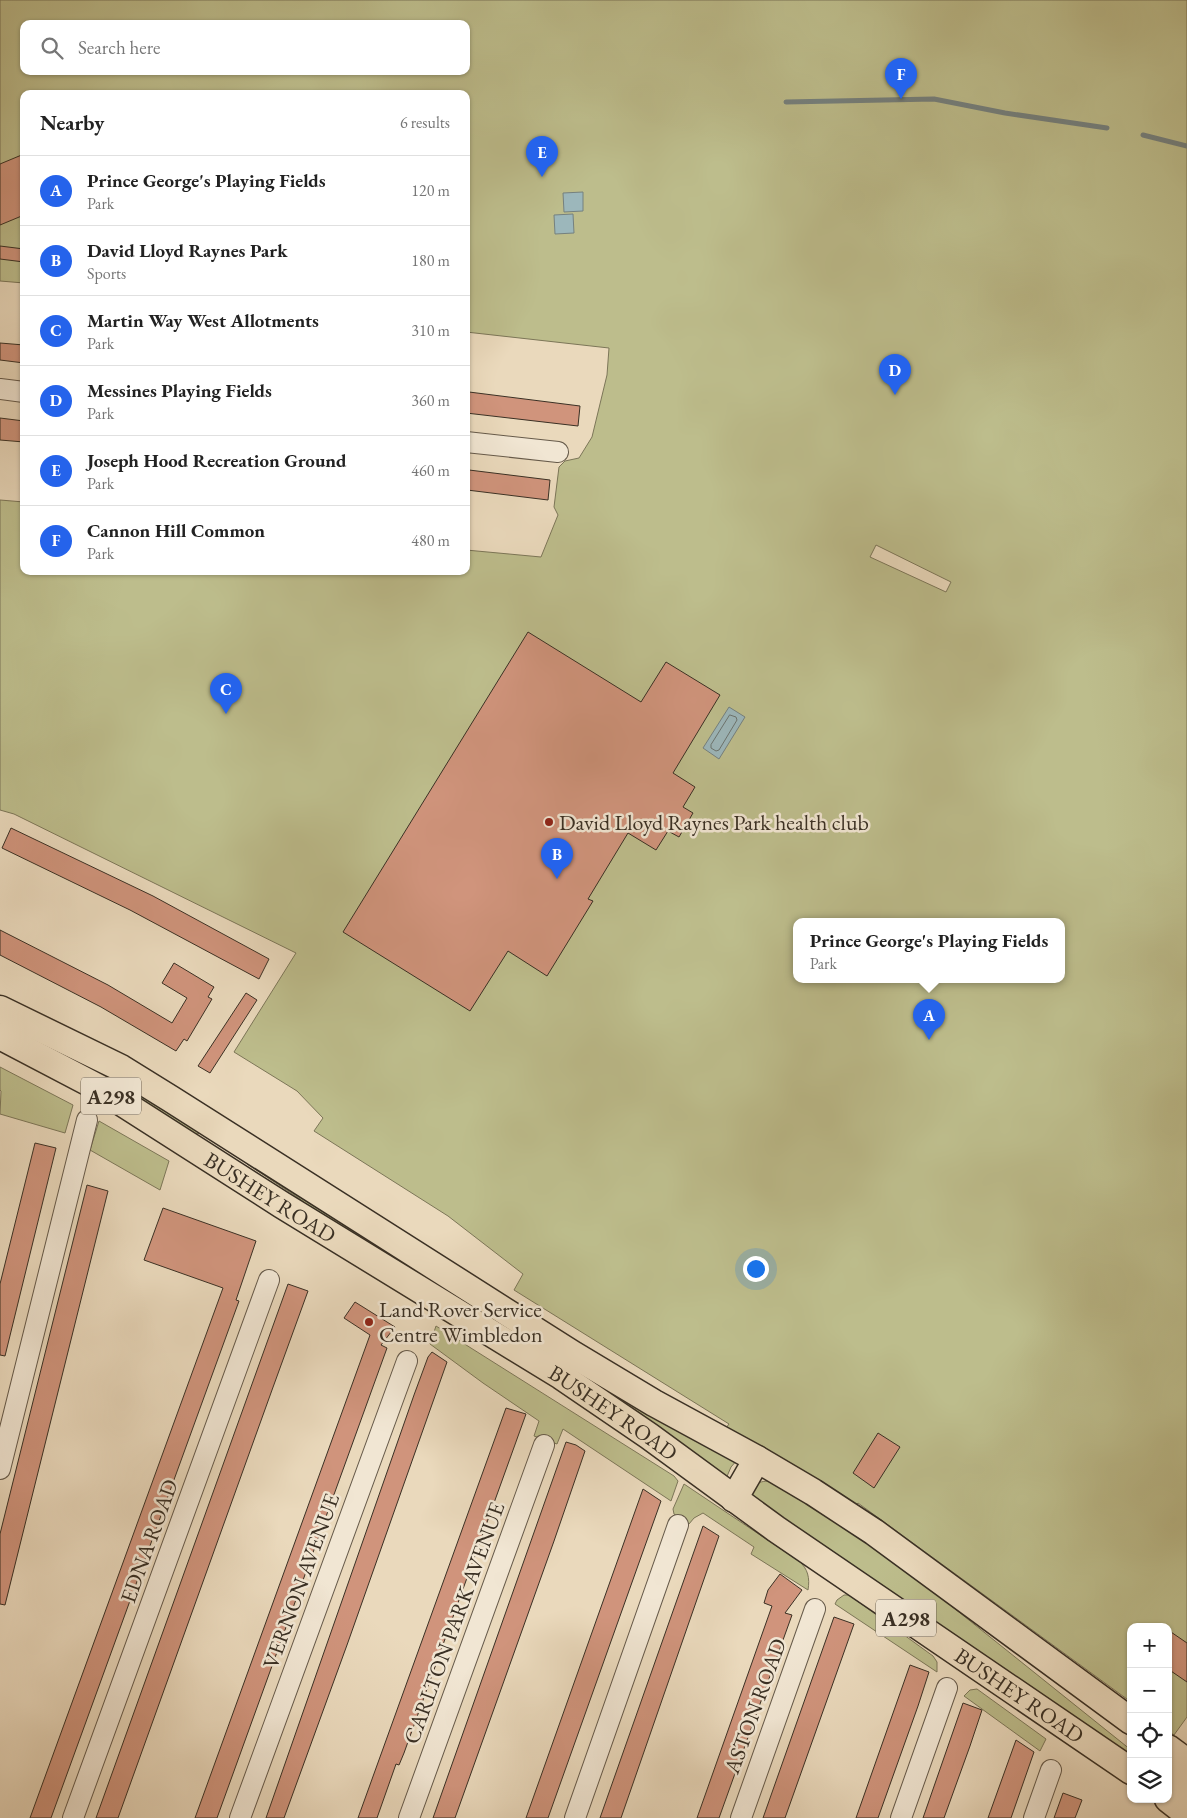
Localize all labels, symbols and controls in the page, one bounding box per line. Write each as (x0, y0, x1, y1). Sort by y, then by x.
search box (20, 20, 470, 75)
icon: search (38, 34, 66, 62)
text: Search here (78, 35, 160, 60)
pin: F (885, 58, 917, 99)
text: Nearby (40, 109, 104, 136)
text: 6 results (400, 112, 450, 133)
pin: E (526, 136, 558, 177)
text: Prince George's Playing Fields (87, 168, 326, 193)
text: A (50, 180, 62, 201)
text: 120 m (411, 180, 450, 201)
text: Park (87, 193, 114, 214)
text: David Lloyd Raynes Park (87, 238, 288, 263)
text: B (51, 250, 61, 271)
text: 180 m (411, 250, 450, 271)
text: Sports (87, 263, 126, 284)
text: Martin Way West Allotments (87, 308, 319, 333)
text: C (50, 320, 62, 341)
text: 310 m (411, 320, 450, 341)
text: Park (87, 333, 114, 354)
pin: D (879, 354, 911, 395)
text: Messines Playing Fields (87, 378, 272, 403)
text: D (50, 390, 62, 411)
text: 360 m (411, 390, 450, 411)
text: Park (87, 403, 114, 424)
text: Joseph Hood Recreation Ground (87, 448, 347, 473)
text: E (51, 460, 61, 481)
text: 460 m (411, 460, 450, 481)
text: Park (87, 473, 114, 494)
text: Cannon Hill Common (87, 518, 265, 543)
text: F (52, 530, 60, 551)
text: 480 m (411, 530, 450, 551)
text: Park (87, 543, 114, 564)
pin: C (210, 673, 242, 714)
place label: David Lloyd Raynes Park health club (559, 808, 869, 837)
marker: David Lloyd Raynes Park health club (543, 816, 555, 828)
pin: B (541, 838, 573, 879)
popup (793, 918, 1065, 983)
text: Prince George's Playing Fields (810, 928, 1048, 953)
text: Park (810, 953, 837, 974)
pin: A (913, 999, 945, 1040)
road number: A298 (81, 1078, 141, 1114)
street label: BUSHEY ROAD (199, 1145, 342, 1249)
your location (743, 1256, 769, 1282)
place label: Land Rover Service Centre Wimbledon (379, 1295, 543, 1349)
marker: Land Rover Service Centre Wimbledon (363, 1316, 375, 1328)
street label: BUSHEY ROAD (544, 1358, 684, 1467)
street label: EDNA ROAD (113, 1475, 185, 1607)
street label: VERNON AVENUE (256, 1489, 346, 1673)
street label: CARLTON PARK AVENUE (397, 1498, 511, 1748)
road number: A298 (876, 1600, 936, 1636)
map controls (1127, 1623, 1172, 1803)
button: + (1127, 1623, 1172, 1668)
street label: ASTON ROAD (717, 1634, 793, 1779)
street label: BUSHEY ROAD (949, 1641, 1090, 1749)
button: − (1127, 1668, 1172, 1713)
button: locate (1127, 1713, 1172, 1758)
button: layers (1127, 1758, 1172, 1803)

